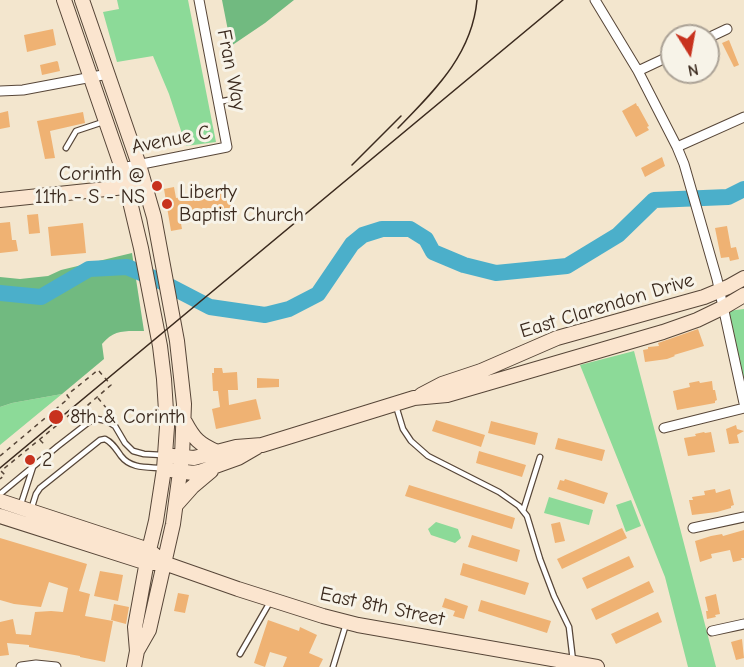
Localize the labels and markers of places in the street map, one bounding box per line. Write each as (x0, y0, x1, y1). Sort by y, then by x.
place label: Corinth @ 11th - S - NS (35, 162, 145, 209)
marker: Corinth @ 11th - S - NS (150, 179, 164, 193)
place label: Liberty Baptist Church (179, 180, 304, 227)
marker: Liberty Baptist Church (160, 197, 174, 211)
place label: 8th & Corinth (70, 405, 186, 429)
marker: 8th & Corinth (47, 408, 65, 426)
place label: 2 (42, 448, 52, 472)
marker: 2 (23, 453, 37, 467)

